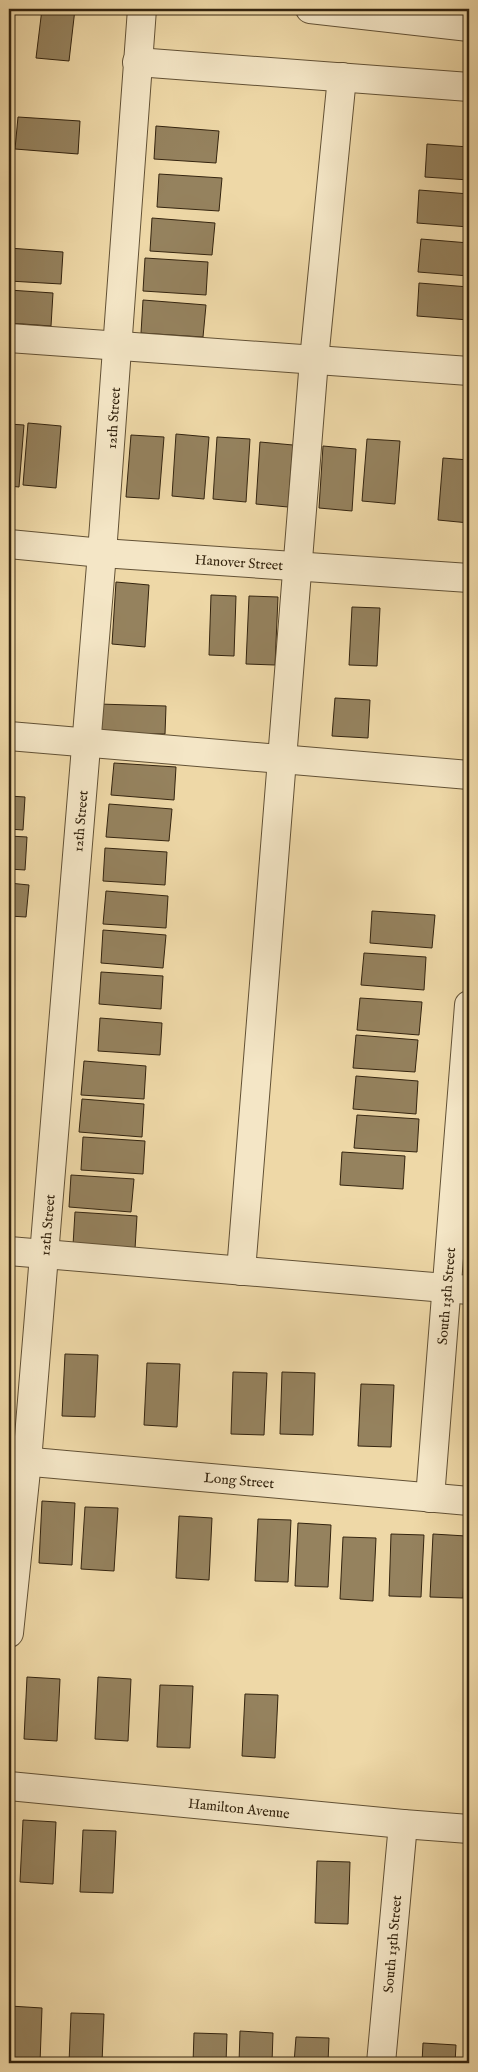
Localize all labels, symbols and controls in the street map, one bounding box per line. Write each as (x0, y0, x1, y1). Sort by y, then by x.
street label: 12th Street (103, 386, 125, 450)
street label: Hanover Street (194, 551, 284, 575)
street label: 12th Street (69, 789, 93, 853)
street label: 12th Street (36, 1193, 60, 1257)
street label: South 13th Street (434, 1246, 460, 1346)
street label: Long Street (203, 1469, 275, 1493)
street label: Hamilton Avenue (187, 1795, 291, 1823)
street label: South 13th Street (380, 1894, 406, 1994)

